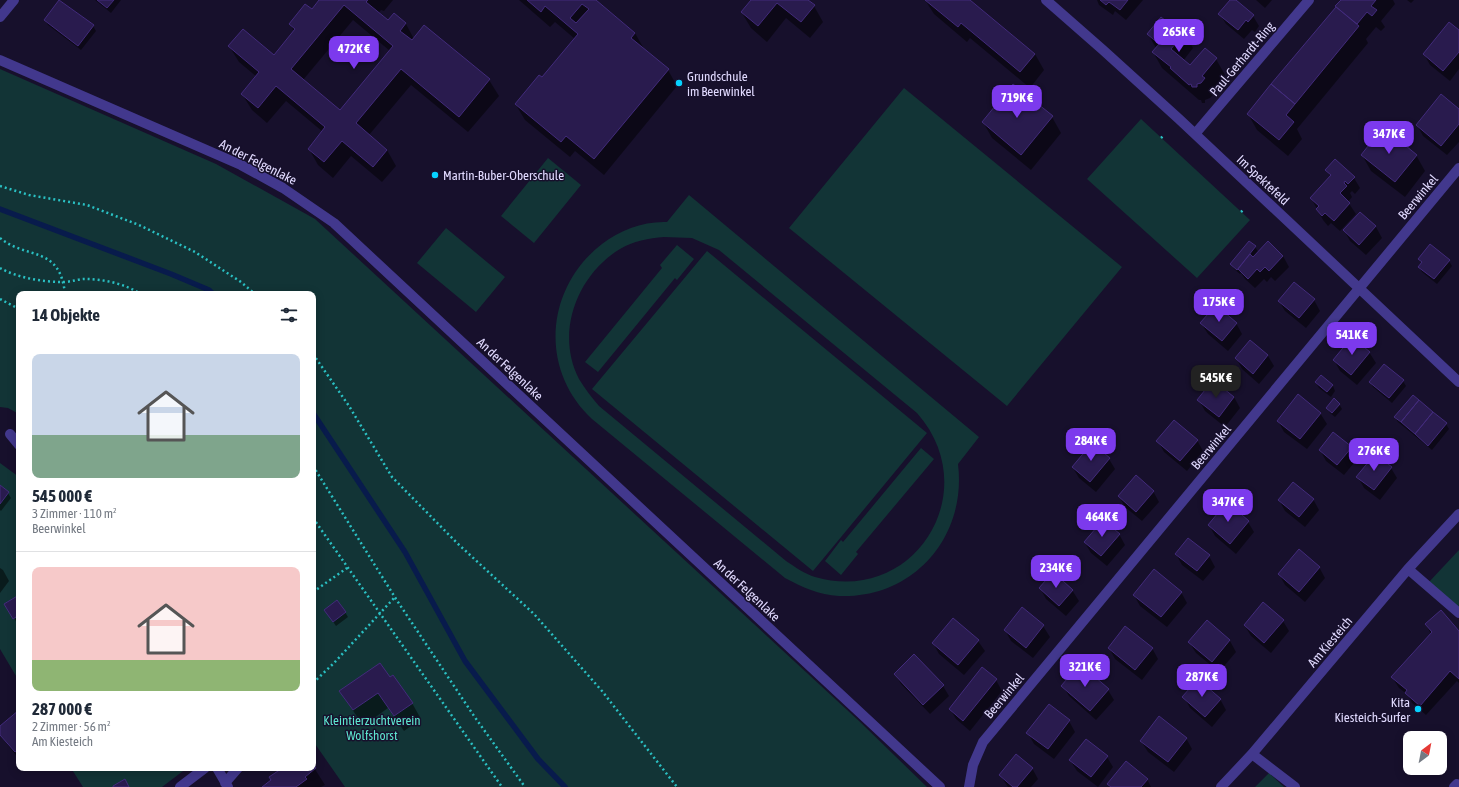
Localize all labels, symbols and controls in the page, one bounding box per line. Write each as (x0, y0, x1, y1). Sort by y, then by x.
street label: Paul-Gerhardt-Ring (1207, 18, 1278, 99)
pin: 265K € (1146, 19, 1212, 53)
text: 265K € (1163, 24, 1195, 39)
pin: 472K € (321, 36, 387, 70)
text: 472K € (338, 41, 370, 56)
place label: Grundschule im Beerwinkel (687, 69, 755, 99)
marker: Grundschule im Beerwinkel (674, 78, 684, 88)
pin: 719K € (984, 85, 1050, 119)
text: 719K € (1001, 90, 1033, 105)
pin: 347K € (1356, 121, 1422, 155)
text: 347K € (1373, 126, 1405, 141)
street label: An der Felgenlake (217, 136, 299, 188)
street label: Im Spektefeld (1234, 152, 1292, 208)
place label: Martin-Buber-Oberschule (443, 168, 564, 183)
marker: Martin-Buber-Oberschule (430, 170, 440, 180)
street label: Beerwinkel (1395, 171, 1441, 222)
pin: 175K € (1186, 289, 1252, 323)
text: 175K € (1203, 294, 1235, 309)
icon: filters (278, 304, 300, 326)
text: 14 Objekte (32, 305, 100, 325)
pin: 541K € (1319, 322, 1385, 356)
text: 541K € (1336, 327, 1368, 342)
street label: An der Felgenlake (474, 335, 546, 403)
pin: 545K € (1183, 365, 1249, 399)
text: 545K € (1200, 370, 1232, 385)
icon: home (130, 380, 202, 452)
street label: Beerwinkel (1188, 421, 1234, 472)
pin: 284K € (1058, 428, 1124, 462)
text: 284K € (1075, 433, 1107, 448)
pin: 276K € (1341, 438, 1407, 472)
text: 276K € (1358, 443, 1390, 458)
text: 545 000 € (32, 486, 92, 506)
pin: 347K € (1195, 489, 1261, 523)
text: 347K € (1212, 494, 1244, 509)
pin: 464K € (1069, 504, 1135, 538)
text: 3 Zimmer · 110 m² (32, 506, 117, 521)
text: 464K € (1086, 509, 1118, 524)
text: Beerwinkel (32, 521, 86, 536)
pin: 234K € (1023, 555, 1089, 589)
street label: An der Felgenlake (711, 556, 783, 624)
text: 234K € (1040, 560, 1072, 575)
icon: home (130, 593, 202, 665)
street label: Am Kiesteich (1305, 614, 1355, 670)
pin: 321K € (1052, 654, 1118, 688)
text: 321K € (1069, 659, 1101, 674)
pin: 287K € (1169, 664, 1235, 698)
text: 287K € (1186, 669, 1218, 684)
street label: Beerwinkel (981, 670, 1027, 721)
place label: Kita Kiesteich-Surfer (1335, 695, 1410, 725)
text: 287 000 € (32, 699, 92, 719)
marker: Kita Kiesteich-Surfer (1413, 704, 1423, 714)
park label: Kleintierzuchtverein Wolfshorst (323, 713, 421, 743)
text: 2 Zimmer · 56 m² (32, 719, 111, 734)
north arrow (1403, 731, 1447, 775)
map controls (1403, 731, 1447, 775)
text: Am Kiesteich (32, 734, 93, 749)

